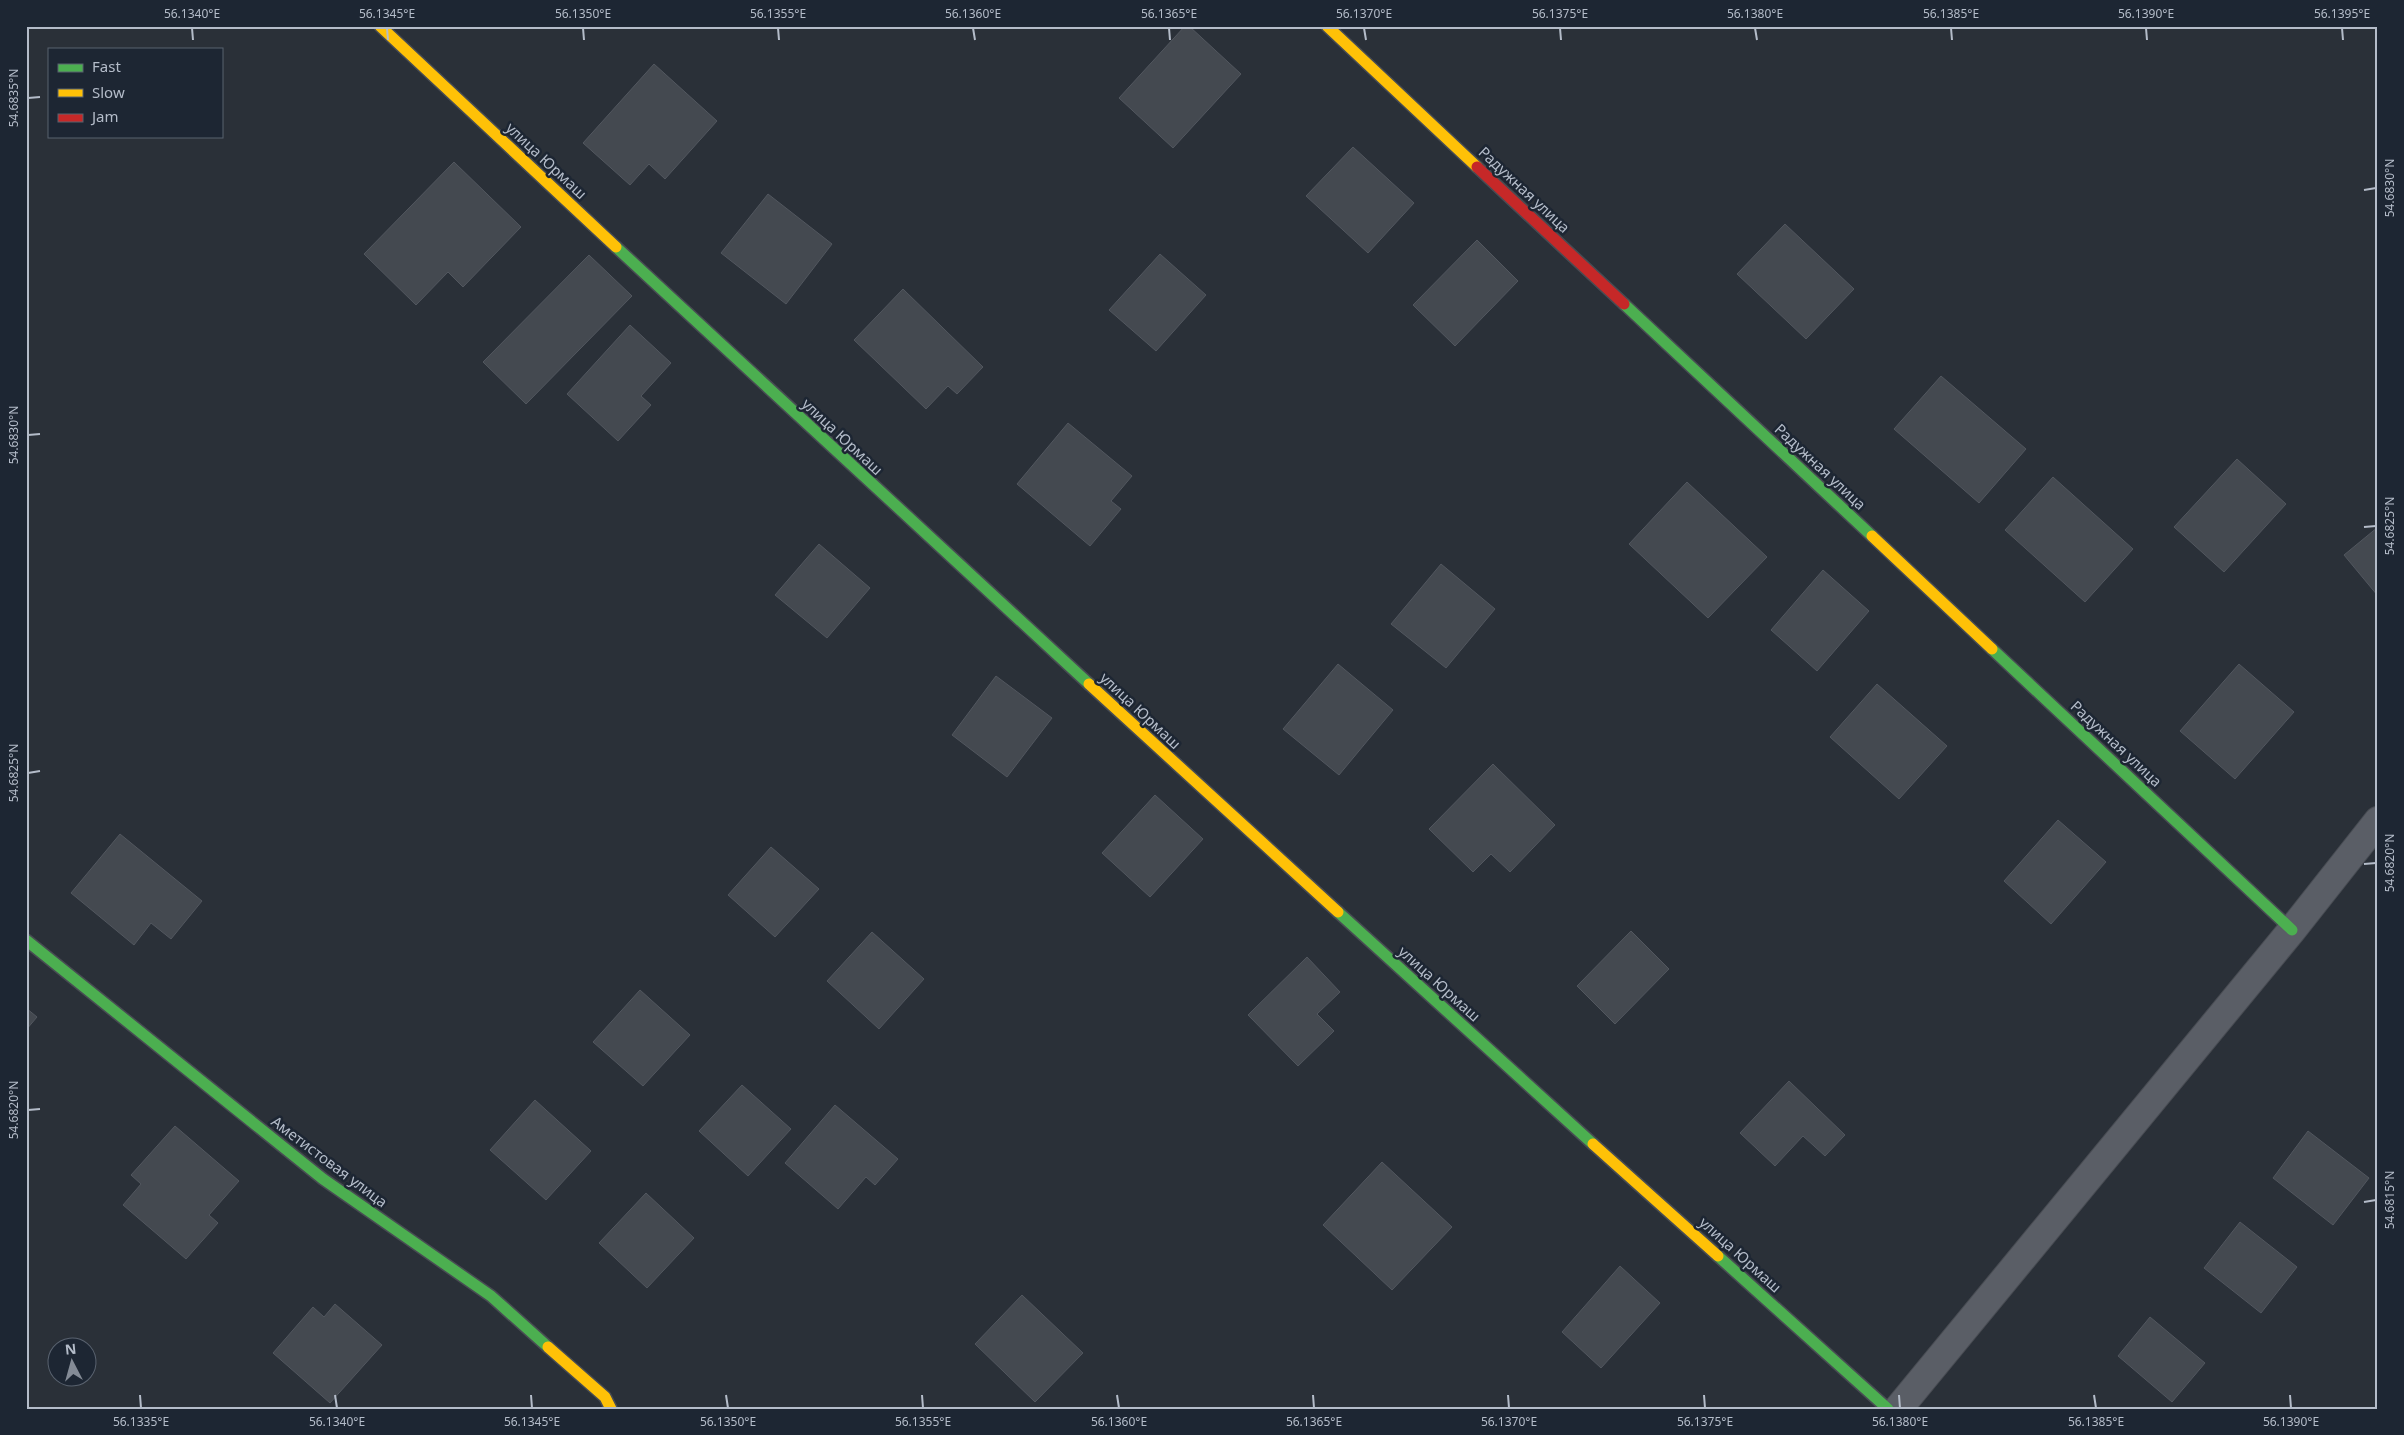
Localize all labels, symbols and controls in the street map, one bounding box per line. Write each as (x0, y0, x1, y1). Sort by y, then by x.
text: 56.1340°E (164, 5, 220, 22)
text: 56.1345°E (359, 5, 415, 22)
text: 56.1350°E (555, 5, 611, 22)
text: 56.1355°E (750, 5, 806, 22)
text: 56.1360°E (945, 5, 1001, 22)
text: 56.1365°E (1141, 5, 1197, 22)
text: 56.1370°E (1336, 5, 1392, 22)
text: 56.1375°E (1532, 5, 1588, 22)
text: 56.1380°E (1727, 5, 1783, 22)
text: 56.1385°E (1923, 5, 1979, 22)
text: 56.1390°E (2118, 5, 2174, 22)
text: 56.1395°E (2314, 5, 2370, 22)
legend (48, 48, 222, 138)
text: Fast (92, 56, 121, 76)
text: 54.6835°N (5, 69, 22, 127)
text: Slow (92, 82, 125, 102)
text: Jam (90, 106, 119, 126)
street label: улица Юрмаш (502, 118, 591, 203)
street label: Радужная улица (1475, 142, 1575, 237)
text: 54.6830°N (2381, 159, 2398, 217)
street label: улица Юрмаш (798, 394, 887, 479)
text: 54.6830°N (5, 406, 22, 464)
street label: Радужная улица (1771, 419, 1871, 514)
text: 54.6825°N (2381, 497, 2398, 555)
street label: улица Юрмаш (1096, 668, 1185, 753)
street label: Радужная улица (2067, 696, 2167, 791)
text: 54.6825°N (5, 744, 22, 802)
text: 54.6820°N (2381, 834, 2398, 892)
street label: улица Юрмаш (1394, 941, 1485, 1025)
text: 54.6820°N (5, 1081, 22, 1139)
street label: Аметистовая улица (267, 1111, 392, 1211)
text: 54.6815°N (2381, 1171, 2398, 1229)
street label: улица Юрмаш (1695, 1212, 1786, 1296)
north arrow (48, 1338, 98, 1388)
text: N (64, 1339, 77, 1359)
text: 56.1335°E (113, 1413, 169, 1430)
text: 56.1340°E (309, 1413, 365, 1430)
text: 56.1345°E (504, 1413, 560, 1430)
text: 56.1350°E (700, 1413, 756, 1430)
text: 56.1355°E (895, 1413, 951, 1430)
text: 56.1360°E (1091, 1413, 1147, 1430)
text: 56.1365°E (1286, 1413, 1342, 1430)
text: 56.1370°E (1481, 1413, 1537, 1430)
text: 56.1375°E (1677, 1413, 1733, 1430)
text: 56.1380°E (1872, 1413, 1928, 1430)
text: 56.1385°E (2068, 1413, 2124, 1430)
text: 56.1390°E (2263, 1413, 2319, 1430)

